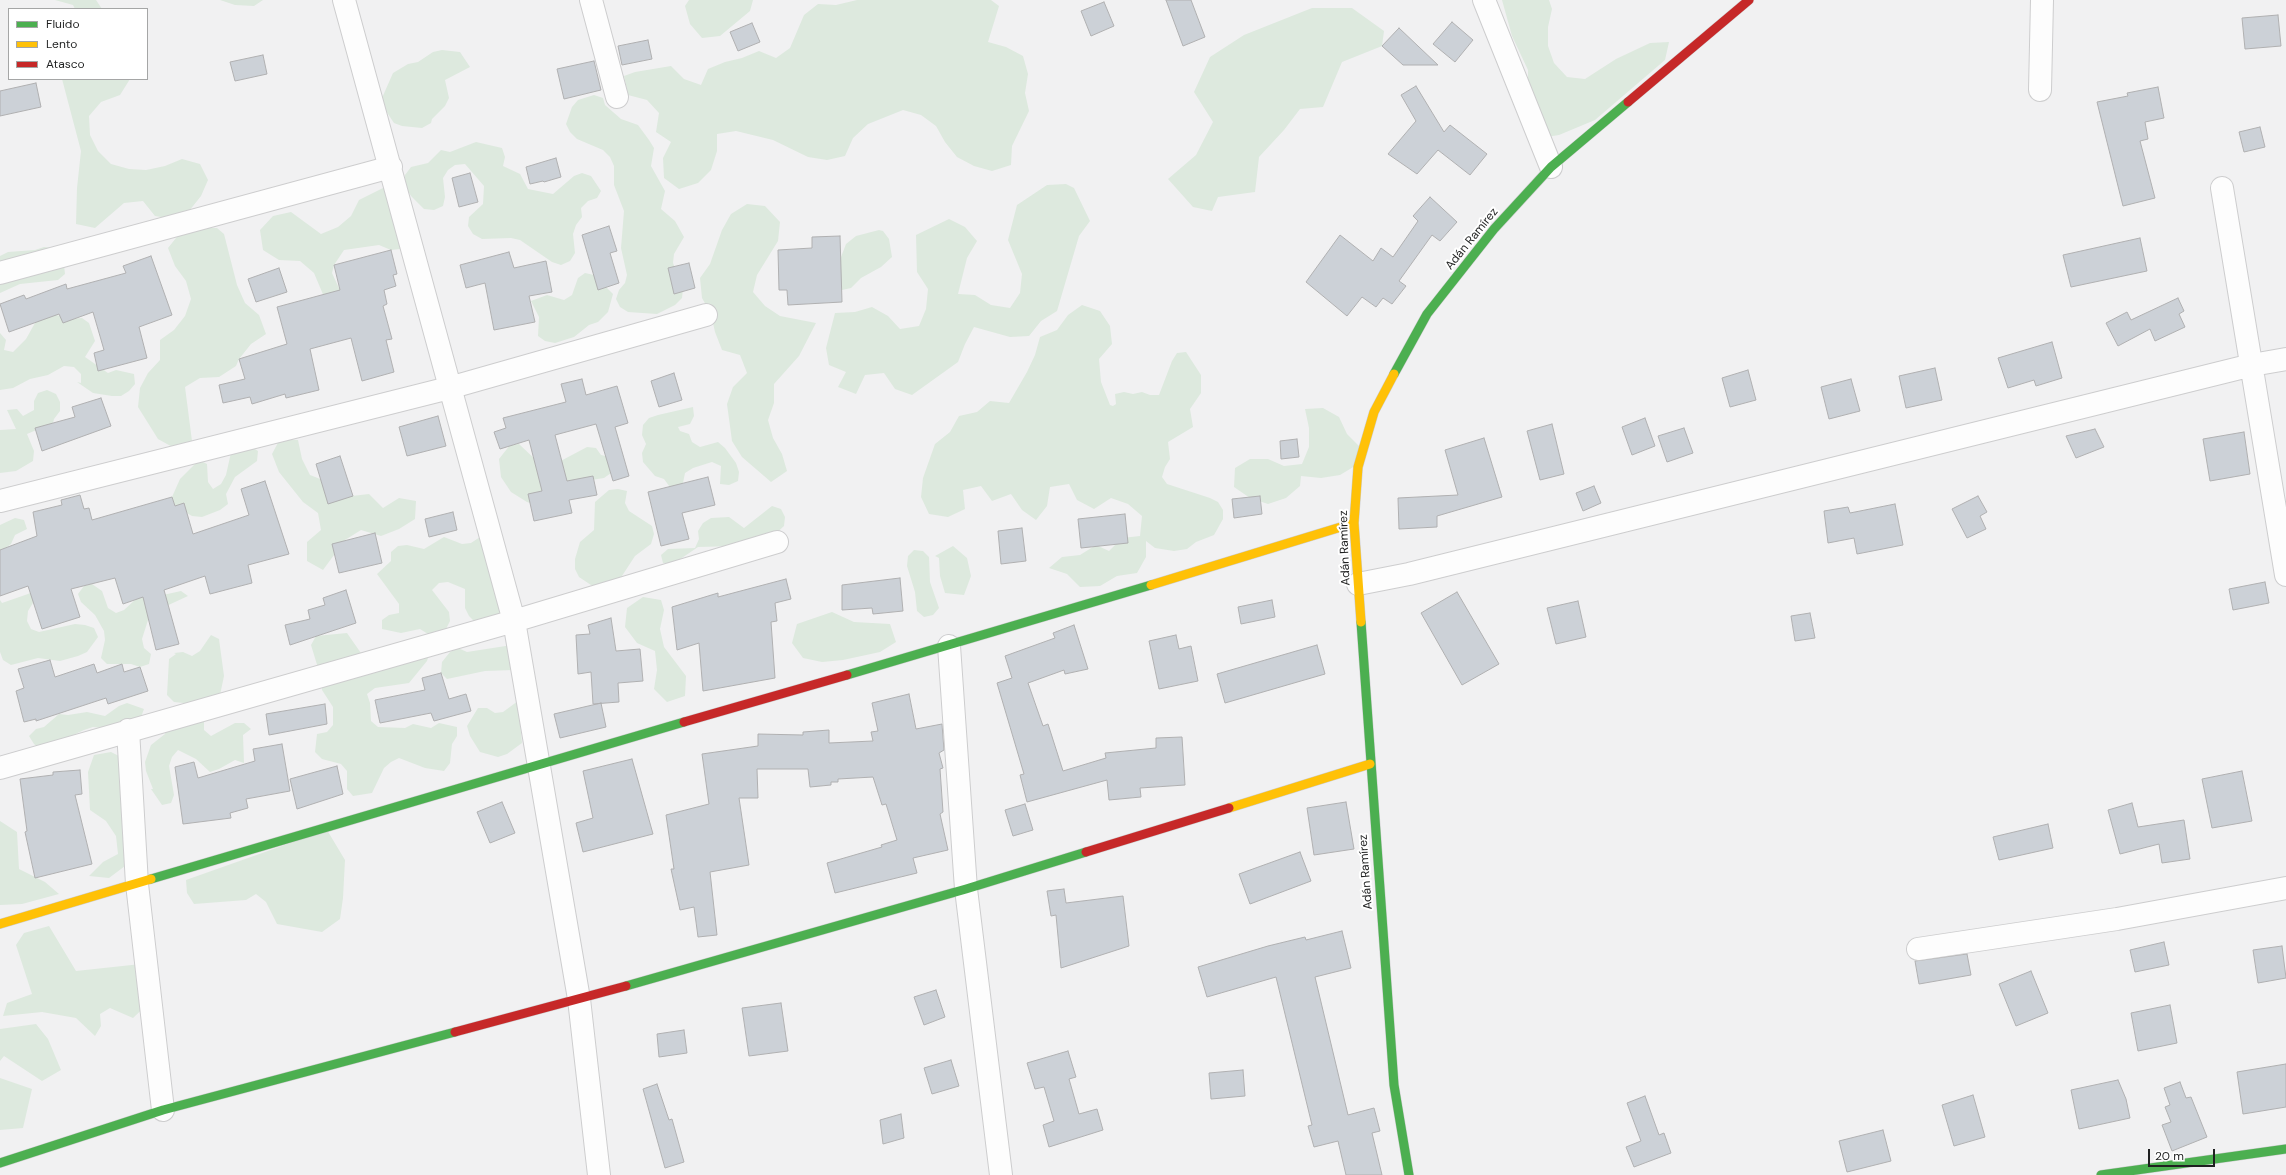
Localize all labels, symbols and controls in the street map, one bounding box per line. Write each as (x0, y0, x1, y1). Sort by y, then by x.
legend (8, 8, 148, 80)
text: Fluido (46, 16, 80, 32)
text: Lento (46, 36, 77, 52)
text: Atasco (46, 56, 85, 72)
street label: Adán Ramírez (1443, 205, 1501, 273)
street label: Adán Ramírez (1336, 510, 1354, 586)
street label: Adán Ramírez (1356, 834, 1376, 910)
scale bar (2150, 1141, 2217, 1167)
text: 20 m (2155, 1148, 2184, 1164)

